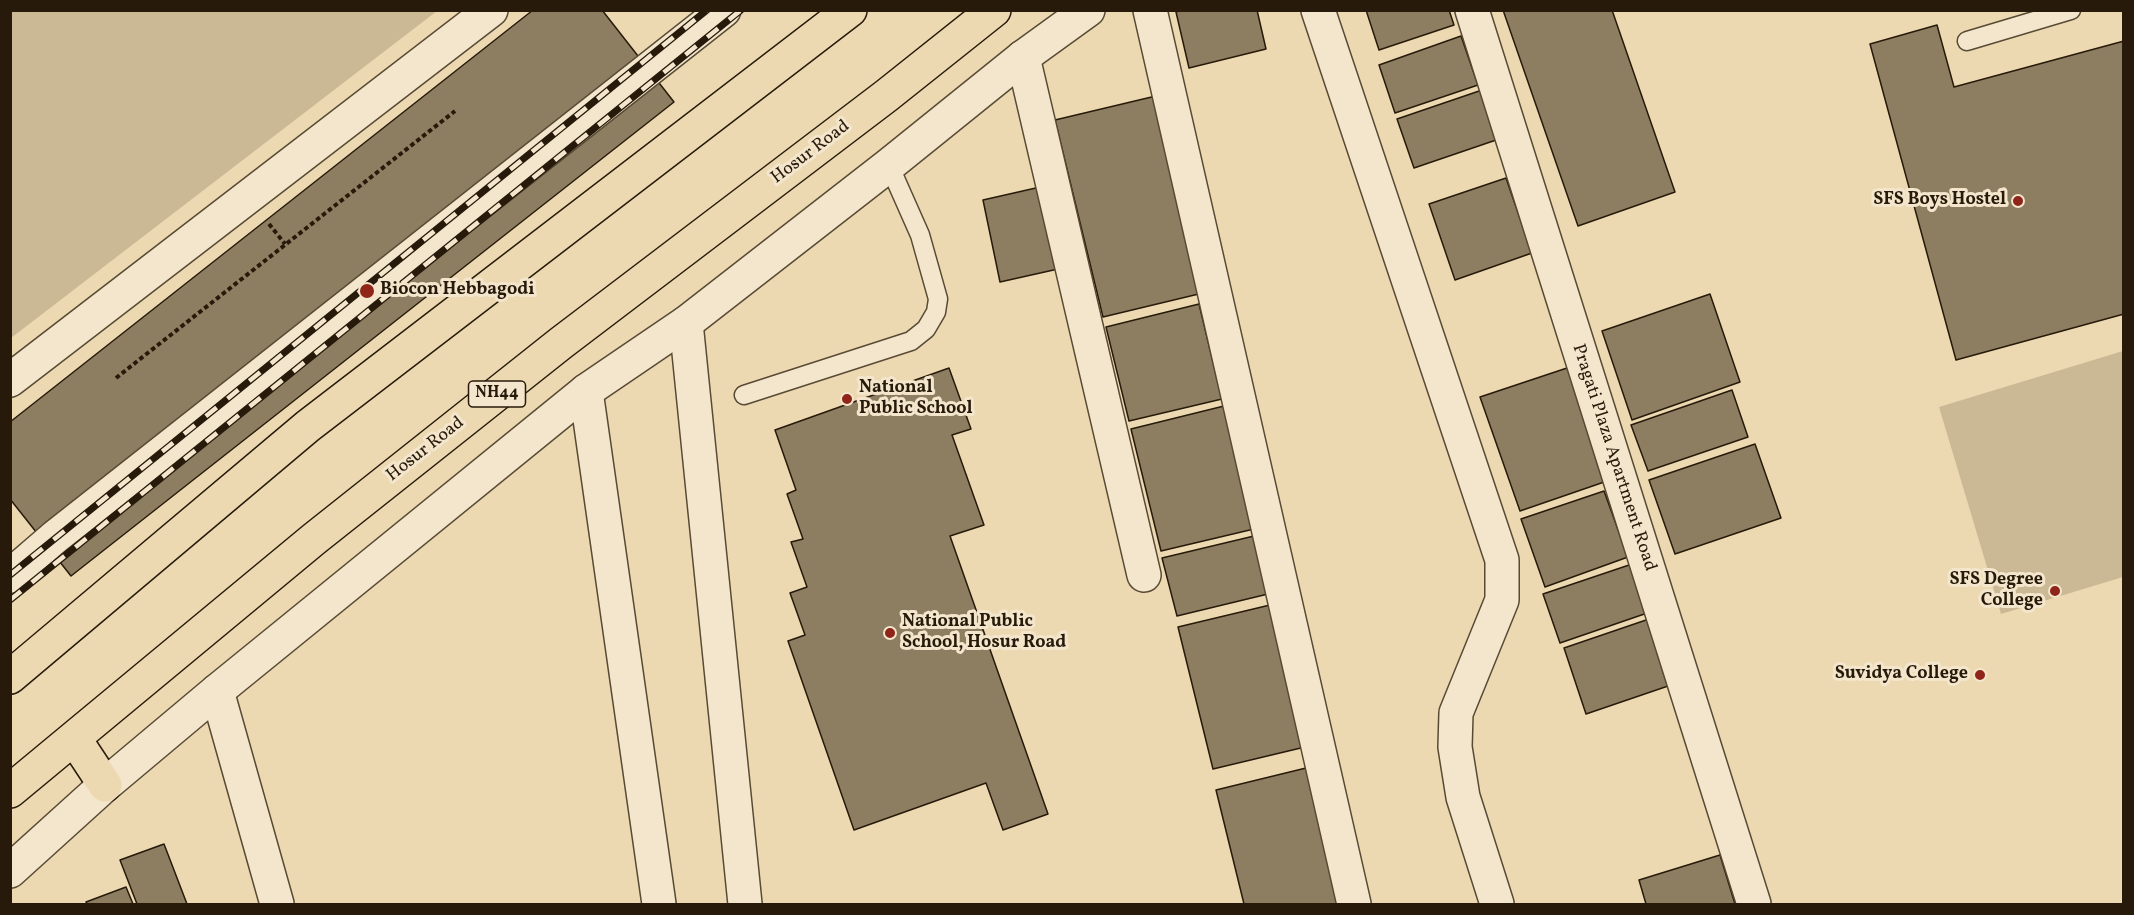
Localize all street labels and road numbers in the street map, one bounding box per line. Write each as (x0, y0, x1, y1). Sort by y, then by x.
street label: Hosur Road (767, 116, 855, 190)
street label: Pragati Plaza Apartment Road (1566, 342, 1660, 574)
road number: NH44 (468, 381, 526, 407)
street label: Hosur Road (383, 413, 469, 487)

